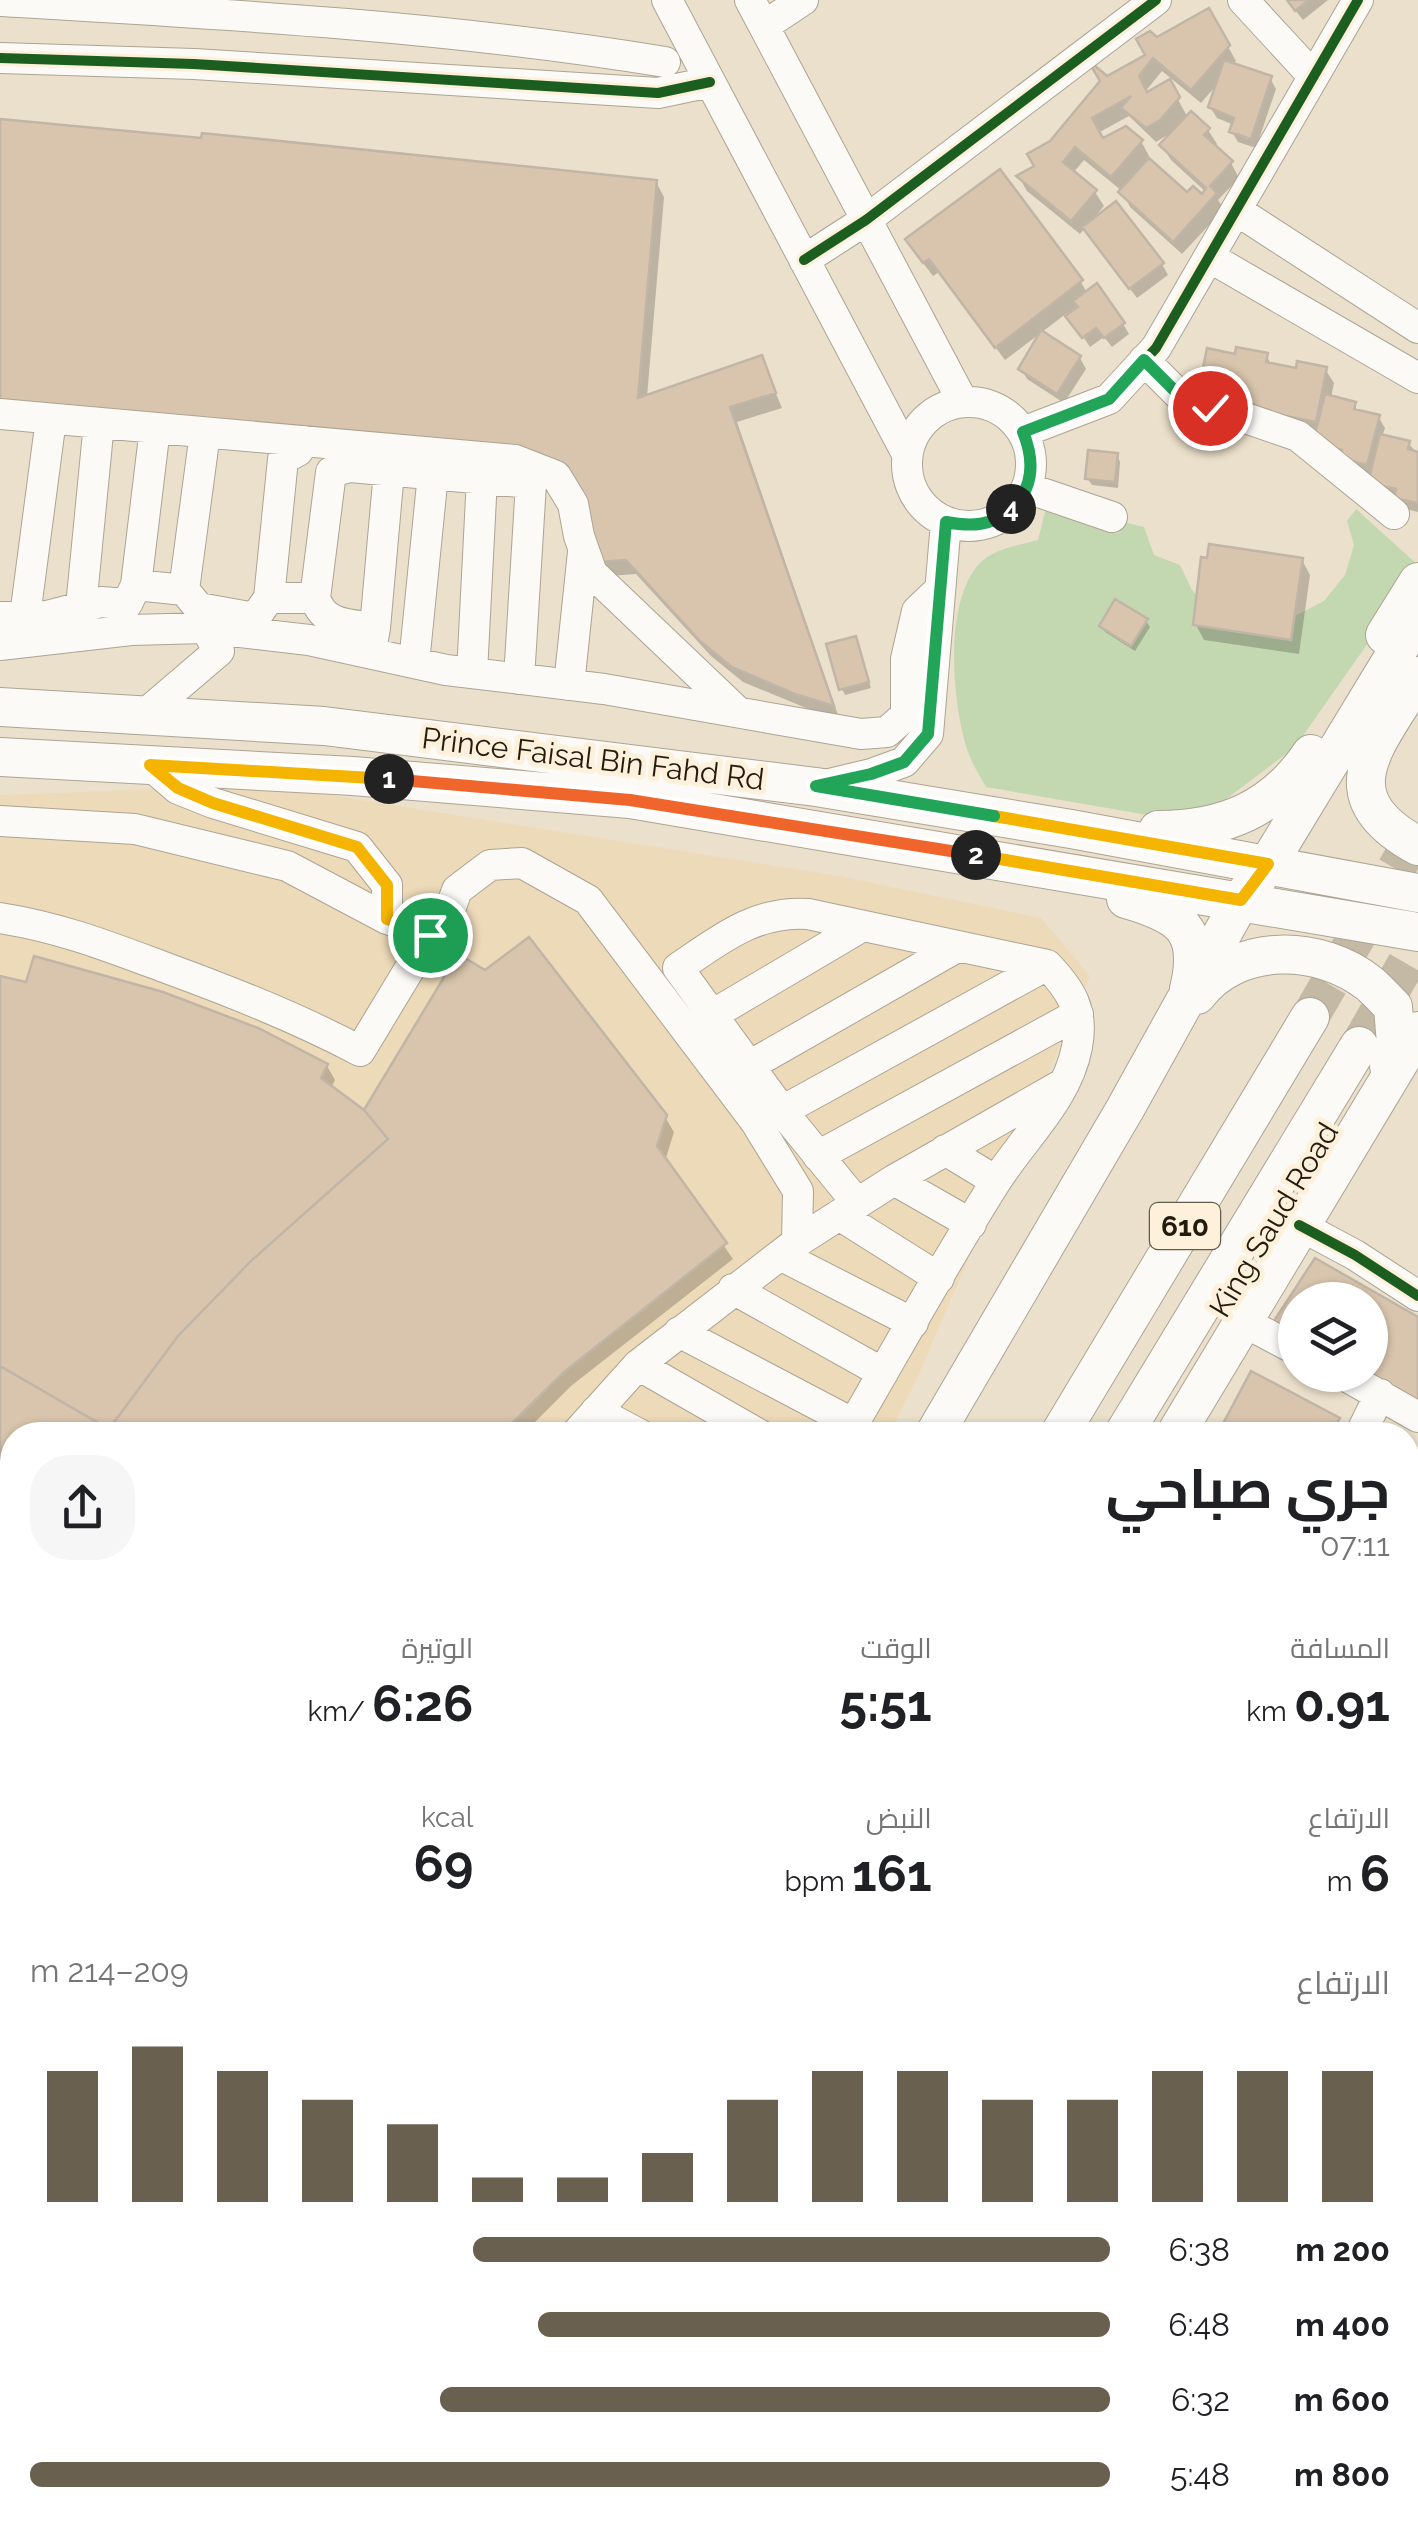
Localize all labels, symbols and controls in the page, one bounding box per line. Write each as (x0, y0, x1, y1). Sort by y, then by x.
pin (1168, 366, 1253, 451)
icon: check (1183, 381, 1238, 436)
pin: 4 (986, 484, 1036, 534)
text: 4 (1003, 492, 1019, 525)
street label: Prince Faisal Bin Fahd Rd (420, 720, 766, 797)
pin: 1 (364, 754, 414, 804)
text: 1 (382, 762, 396, 795)
pin: 2 (951, 830, 1001, 880)
text: 2 (968, 838, 984, 871)
pin (388, 893, 473, 978)
icon: arrive (403, 908, 458, 963)
street label: King Saud Road (1202, 1116, 1345, 1323)
road number: 610 (1150, 1203, 1220, 1249)
map controls (1278, 1282, 1388, 1392)
button: layers (1278, 1282, 1388, 1392)
button: share (30, 1455, 135, 1560)
text: جري صباحي (1106, 1456, 1390, 1521)
text: 07:11 (1320, 1526, 1390, 1563)
text: الوتيرة (401, 1632, 473, 1665)
text: الوقت (860, 1632, 932, 1665)
text: المسافة (1290, 1632, 1390, 1665)
text: 6:26 (372, 1674, 473, 1733)
text: 5:51 (839, 1674, 932, 1733)
text: 0.91 (1294, 1674, 1390, 1733)
text: /km (307, 1695, 372, 1728)
text: km (1246, 1695, 1294, 1728)
text: kcal (421, 1801, 473, 1834)
text: النبض (866, 1802, 932, 1835)
text: الارتفاع (1308, 1802, 1390, 1835)
text: 69 (414, 1834, 473, 1893)
text: 161 (852, 1844, 932, 1903)
text: 6 (1360, 1844, 1390, 1903)
text: bpm (784, 1865, 852, 1898)
text: m (1327, 1865, 1360, 1898)
text: 209–214 m (30, 1952, 189, 1989)
text: الارتفاع (1296, 1964, 1390, 2001)
text: 6:38 (1169, 2231, 1230, 2268)
text: 200 m (1295, 2231, 1390, 2268)
text: 6:48 (1168, 2306, 1230, 2343)
text: 400 m (1295, 2306, 1390, 2343)
text: 6:32 (1171, 2381, 1230, 2418)
text: 600 m (1294, 2381, 1390, 2418)
text: 5:48 (1170, 2456, 1230, 2493)
text: 800 m (1294, 2456, 1390, 2493)

